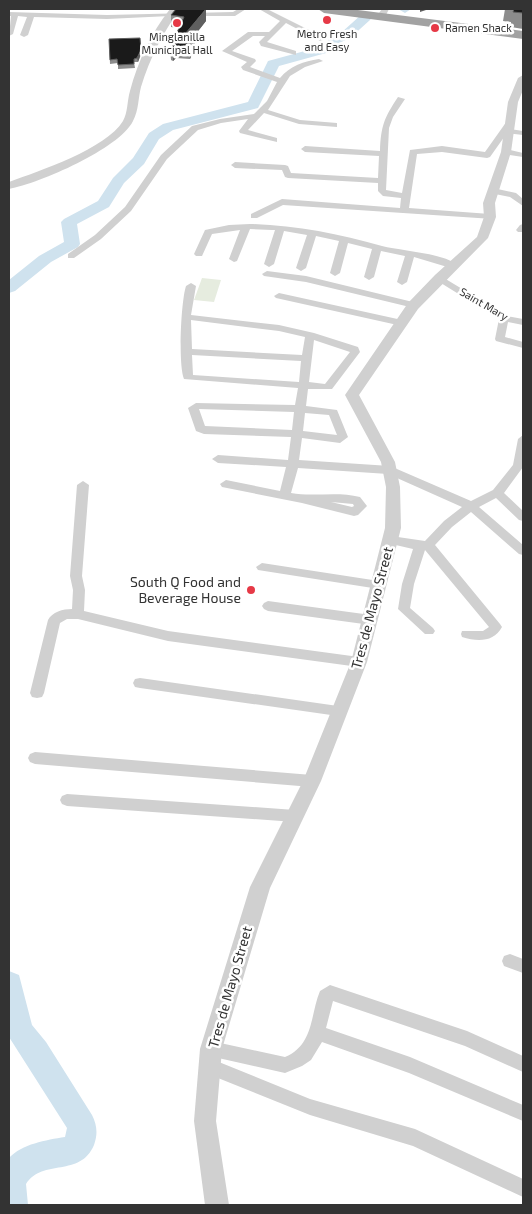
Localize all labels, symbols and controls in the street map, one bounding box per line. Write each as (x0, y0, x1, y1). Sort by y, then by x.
marker: Metro Fresh and Easy (321, 14, 333, 26)
marker: Minglanilla Municipal Hall (171, 17, 183, 29)
place label: Ramen Shack (445, 21, 512, 34)
marker: Ramen Shack (429, 22, 441, 34)
place label: Metro Fresh and Easy (297, 27, 357, 53)
place label: Minglanilla Municipal Hall (142, 30, 213, 56)
street label: Saint Mary (458, 284, 511, 323)
street label: Tres de Mayo Street (347, 545, 396, 671)
place label: South Q Food and Beverage House (130, 573, 241, 606)
marker: South Q Food and Beverage House (245, 584, 257, 596)
street label: Tres de Mayo Street (204, 924, 255, 1050)

